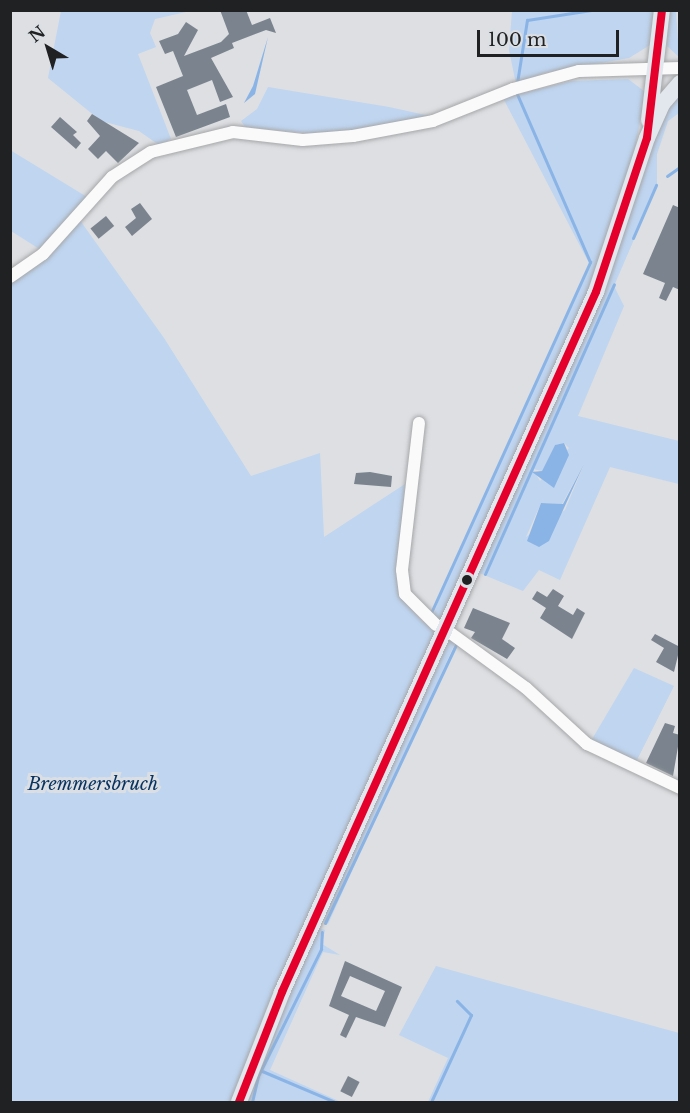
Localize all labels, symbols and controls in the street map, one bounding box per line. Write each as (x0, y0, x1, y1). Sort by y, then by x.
north arrow (18, 18, 78, 78)
scale bar (480, 18, 622, 56)
text: N (25, 21, 49, 46)
text: 100 m (488, 29, 546, 51)
unlabelled marker (461, 574, 473, 586)
park label: Bremmersbruch (28, 773, 158, 795)

